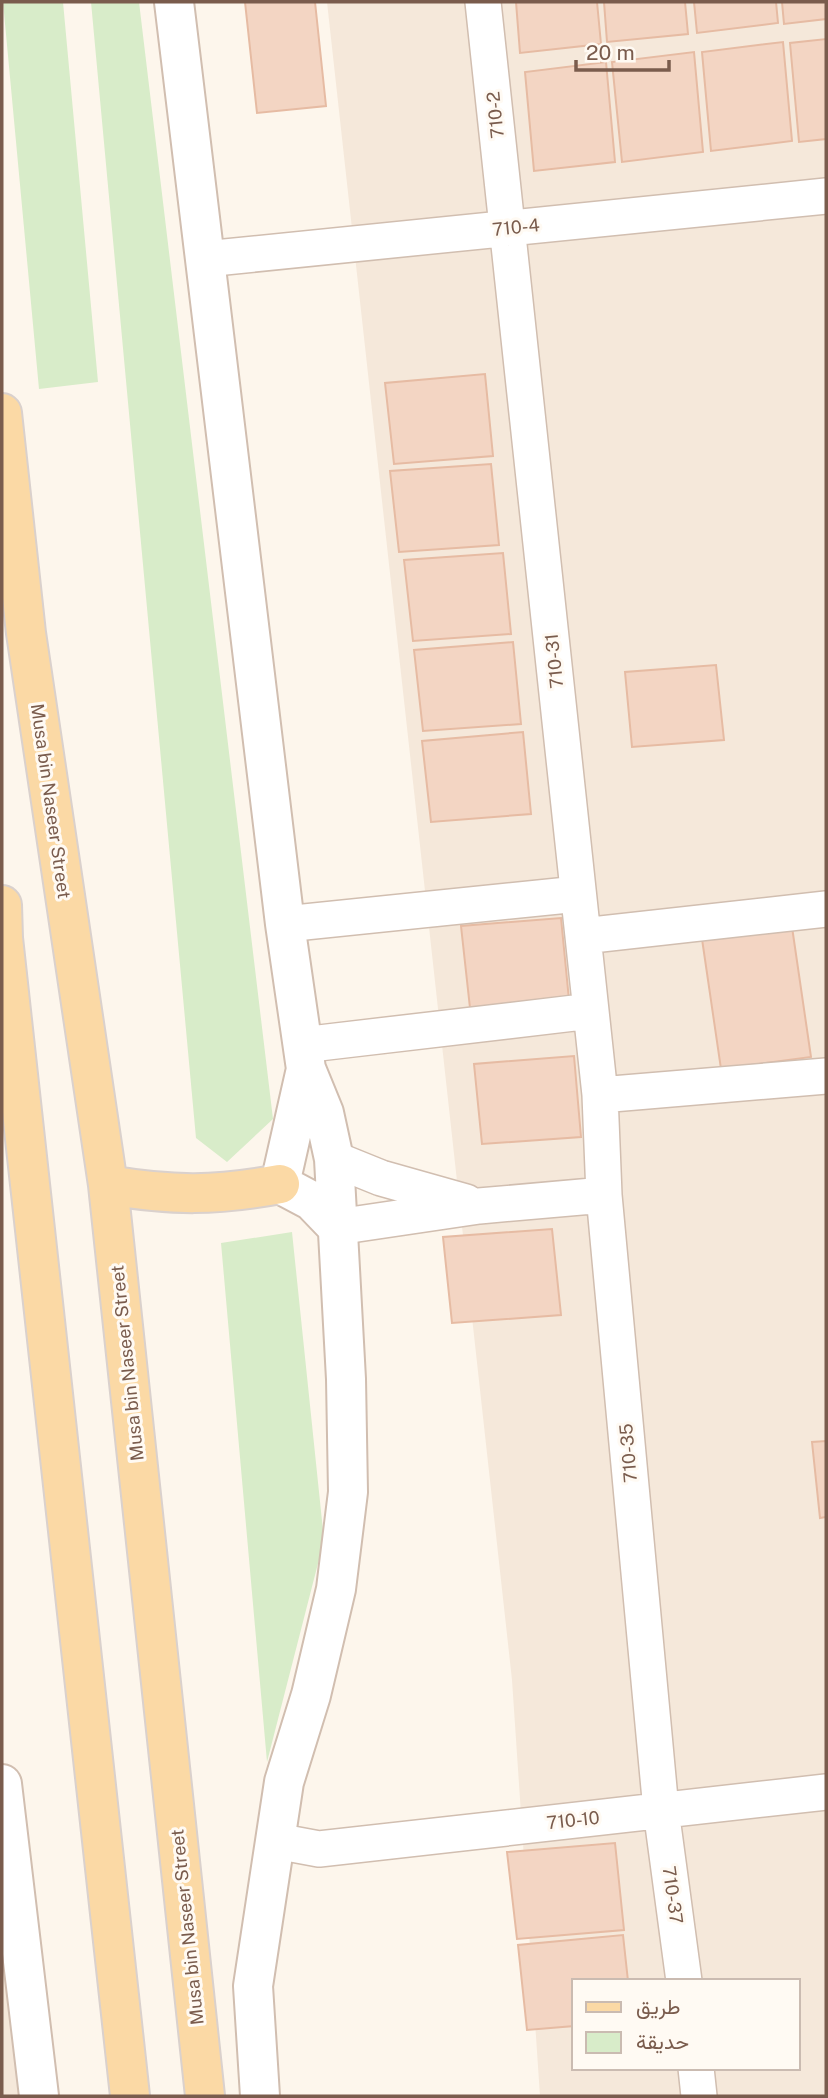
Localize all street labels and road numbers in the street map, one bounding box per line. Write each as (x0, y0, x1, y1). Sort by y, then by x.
street label: 710-2 (482, 91, 508, 139)
street label: 710-4 (491, 214, 541, 240)
street label: 710-31 (541, 633, 567, 689)
street label: Musa bin Naseer Street (27, 702, 75, 900)
street label: Musa bin Naseer Street (106, 1264, 148, 1462)
street label: 710-35 (615, 1423, 641, 1483)
street label: 710-10 (545, 1807, 601, 1833)
street label: Musa bin Naseer Street (166, 1828, 208, 2026)
street label: 710-37 (659, 1865, 687, 1925)

